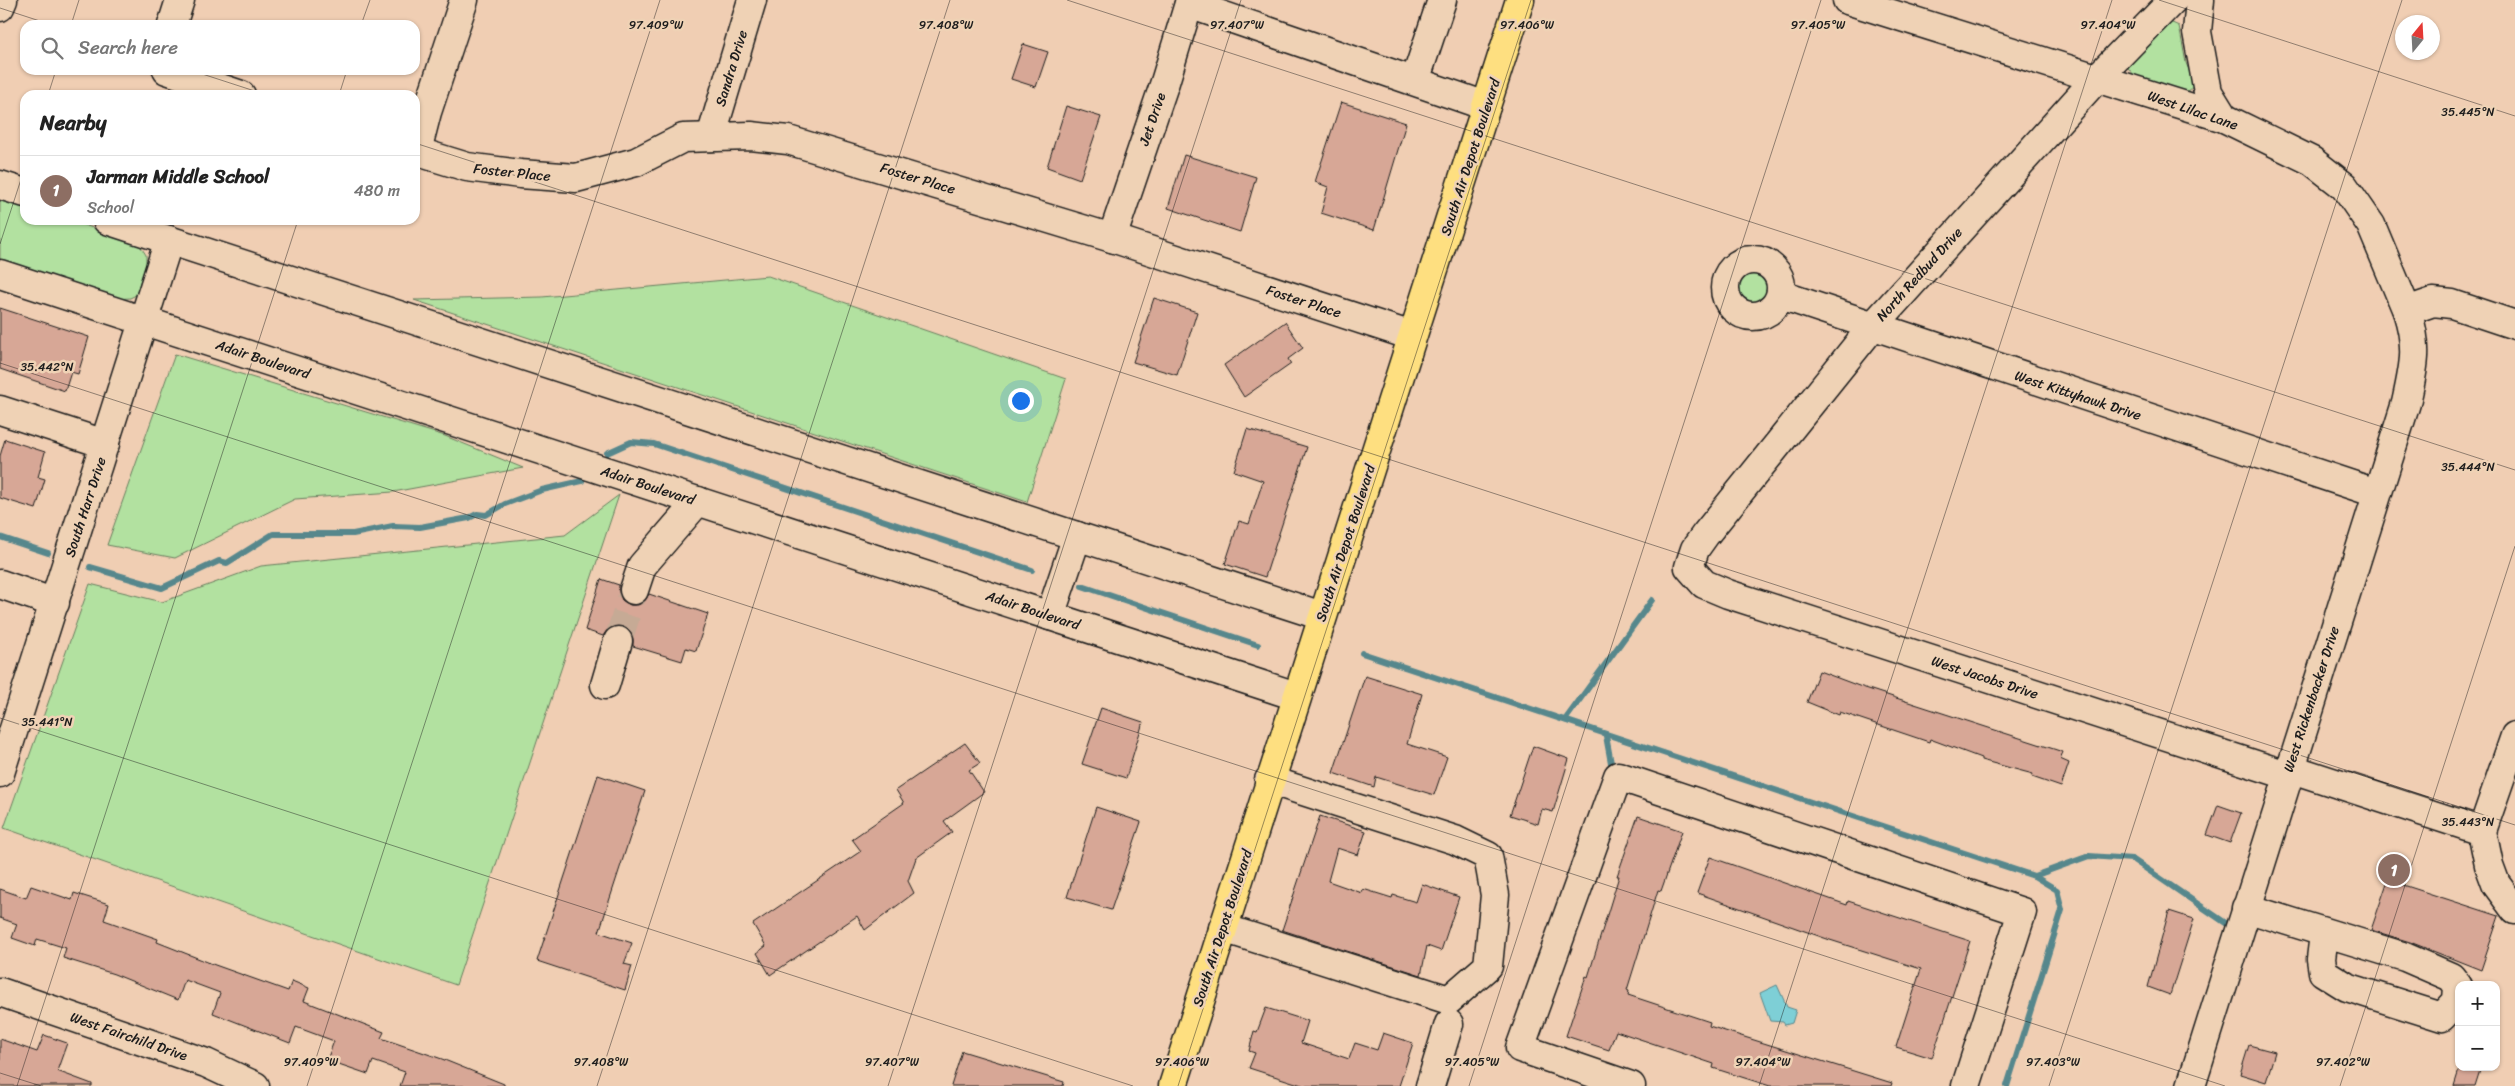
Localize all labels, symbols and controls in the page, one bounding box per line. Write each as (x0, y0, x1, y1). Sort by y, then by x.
text: 97.409°W (629, 14, 684, 36)
text: 97.408°W (919, 14, 974, 36)
text: 97.407°W (1210, 14, 1265, 36)
text: 97.406°W (1500, 14, 1555, 36)
text: 97.405°W (1791, 14, 1846, 36)
text: 97.404°W (2081, 14, 2136, 36)
north arrow (2395, 15, 2440, 60)
search box (20, 20, 420, 75)
street label: Sandra Drive (708, 27, 755, 110)
text: Search here (78, 31, 178, 64)
icon: search (38, 34, 66, 62)
street label: South Air Depot Boulevard (1433, 74, 1508, 239)
street label: West Lilac Lane (2144, 83, 2242, 138)
street label: Jet Drive (1131, 89, 1173, 150)
text: 35.445°N (2441, 101, 2495, 123)
text: Nearby (40, 104, 106, 142)
street label: Foster Place (877, 155, 959, 202)
street label: Foster Place (472, 156, 552, 189)
text: Jarman Middle School (87, 160, 269, 193)
text: 1 (53, 176, 59, 205)
text: 480 m (354, 176, 400, 205)
text: School (87, 193, 134, 222)
street label: North Redbud Drive (1870, 221, 1969, 327)
street label: Foster Place (1263, 278, 1345, 325)
street label: Adair Boulevard (211, 332, 315, 387)
text: 35.442°N (21, 356, 74, 378)
street label: West Kittyhawk Drive (2011, 363, 2145, 428)
your location (1008, 388, 1034, 414)
street label: South Harr Drive (57, 454, 113, 561)
text: 35.444°N (2441, 456, 2495, 478)
street label: Adair Boulevard (596, 458, 700, 513)
street label: South Air Depot Boulevard (1308, 460, 1383, 625)
street label: Adair Boulevard (981, 583, 1085, 638)
street label: West Rickenbacker Drive (2276, 623, 2347, 776)
street label: West Jacobs Drive (1928, 648, 2042, 707)
text: 35.441°N (21, 711, 73, 733)
text: 35.443°N (2442, 811, 2495, 833)
street label: South Air Depot Boulevard (1185, 845, 1260, 1010)
pin: 1 (2378, 851, 2410, 889)
map controls (2455, 981, 2500, 1071)
button: + (2455, 981, 2500, 1026)
street label: West Fairchild Drive (67, 1005, 191, 1068)
button: − (2455, 1026, 2500, 1071)
text: 97.409°W (284, 1051, 339, 1073)
text: 97.408°W (574, 1051, 629, 1073)
text: 97.407°W (865, 1051, 920, 1073)
text: 97.406°W (1155, 1051, 1210, 1073)
text: 97.405°W (1445, 1051, 1500, 1073)
text: 97.404°W (1736, 1051, 1791, 1073)
text: 97.403°W (2026, 1051, 2081, 1073)
text: 97.402°W (2316, 1051, 2371, 1073)

